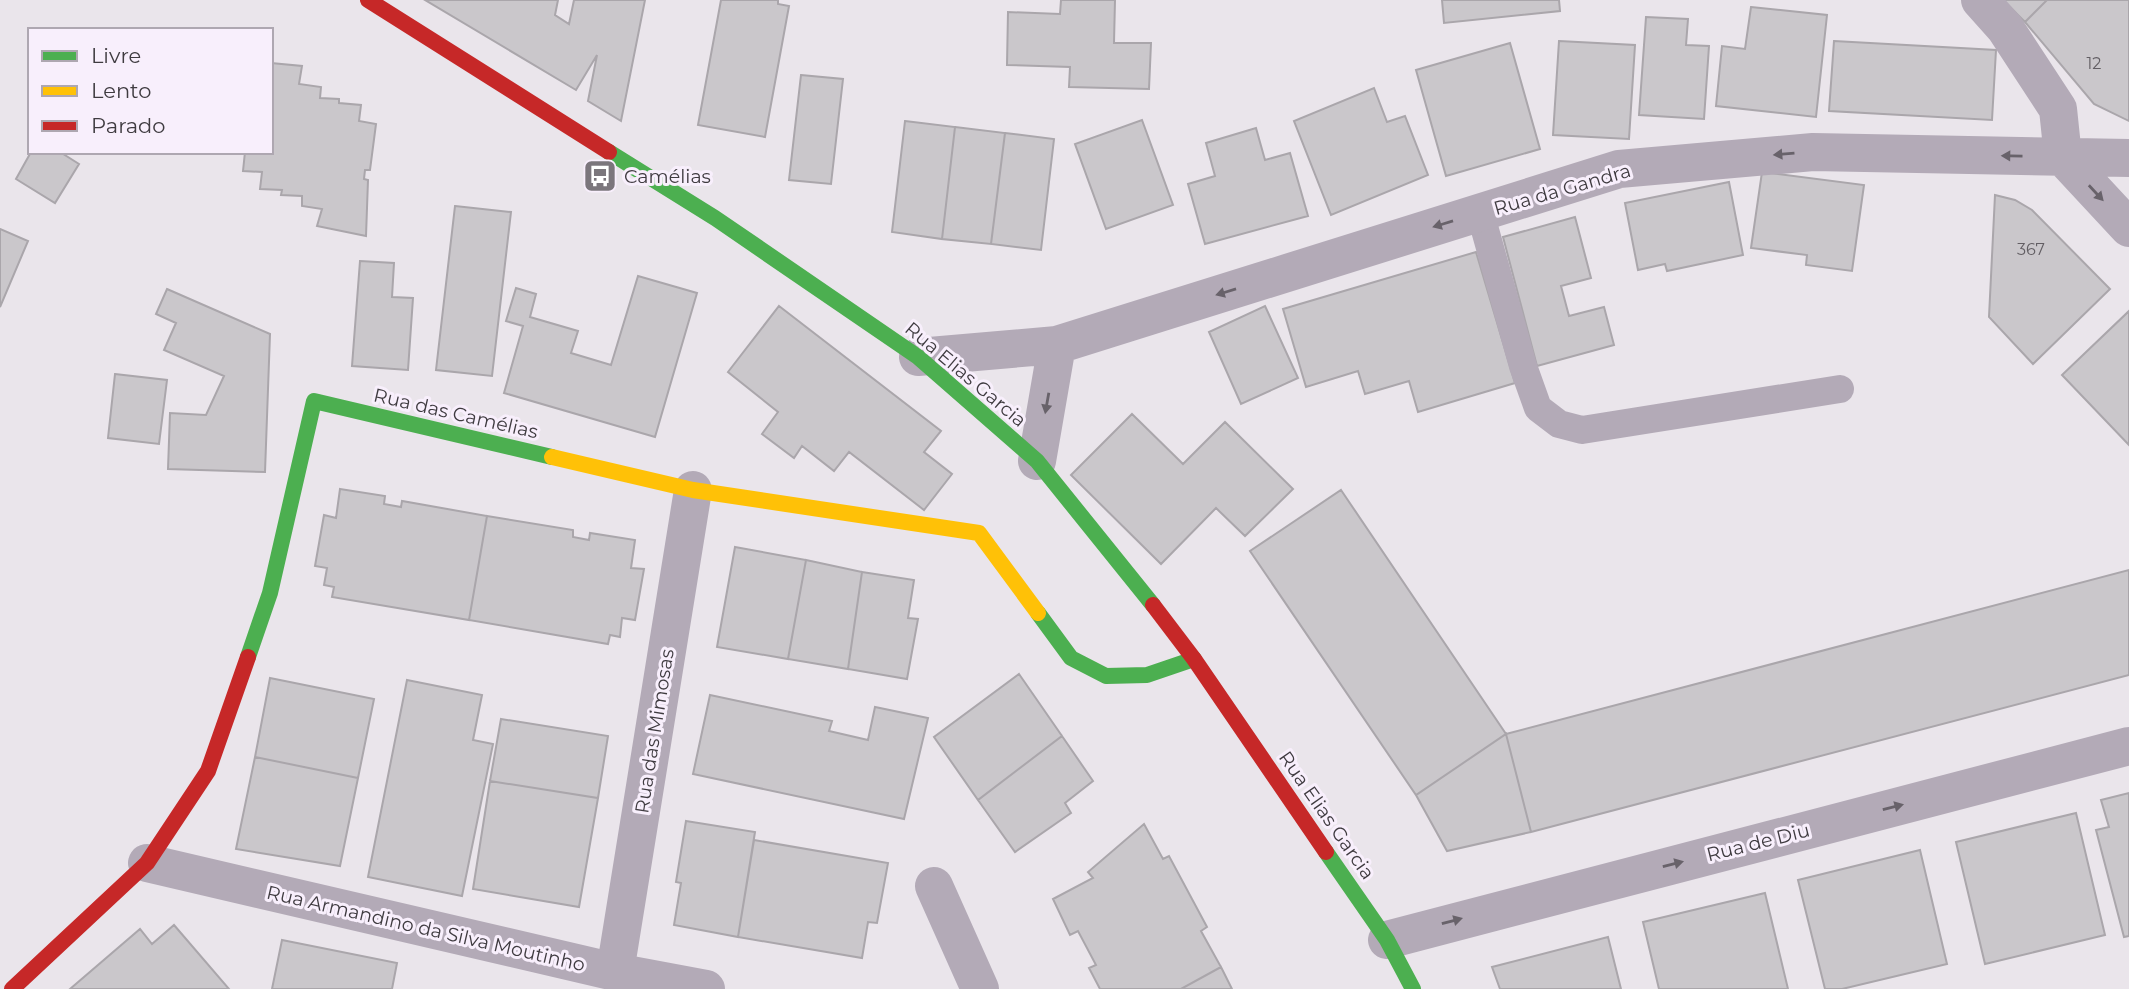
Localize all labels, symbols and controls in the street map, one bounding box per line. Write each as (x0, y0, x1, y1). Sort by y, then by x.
legend (28, 28, 273, 154)
text: Livre (91, 43, 141, 68)
house number: 12 (2087, 54, 2101, 73)
text: Lento (91, 78, 151, 103)
text: Parado (91, 113, 166, 138)
one-way arrow (1773, 149, 1795, 160)
one-way arrow (2001, 150, 2023, 161)
bus stop icon: Camélias (581, 157, 619, 195)
street label: Rua da Gandra (1491, 159, 1633, 220)
place label: Camélias (624, 165, 711, 188)
one-way arrow (2088, 184, 2104, 202)
one-way arrow (1433, 219, 1454, 229)
house number: 367 (2017, 240, 2045, 259)
one-way arrow (1216, 287, 1237, 297)
street label: Rua Elias Garcia (900, 317, 1031, 432)
street label: Rua das Camélias (371, 383, 540, 444)
one-way arrow (1041, 392, 1052, 414)
street label: Rua das Mimosas (630, 647, 679, 815)
street label: Rua Elias Garcia (1274, 747, 1379, 884)
one-way arrow (1882, 801, 1904, 812)
street label: Rua de Diu (1704, 819, 1812, 866)
one-way arrow (1662, 858, 1684, 869)
street label: Rua Armandino da Silva Moutinho (264, 881, 587, 976)
one-way arrow (1441, 915, 1463, 926)

